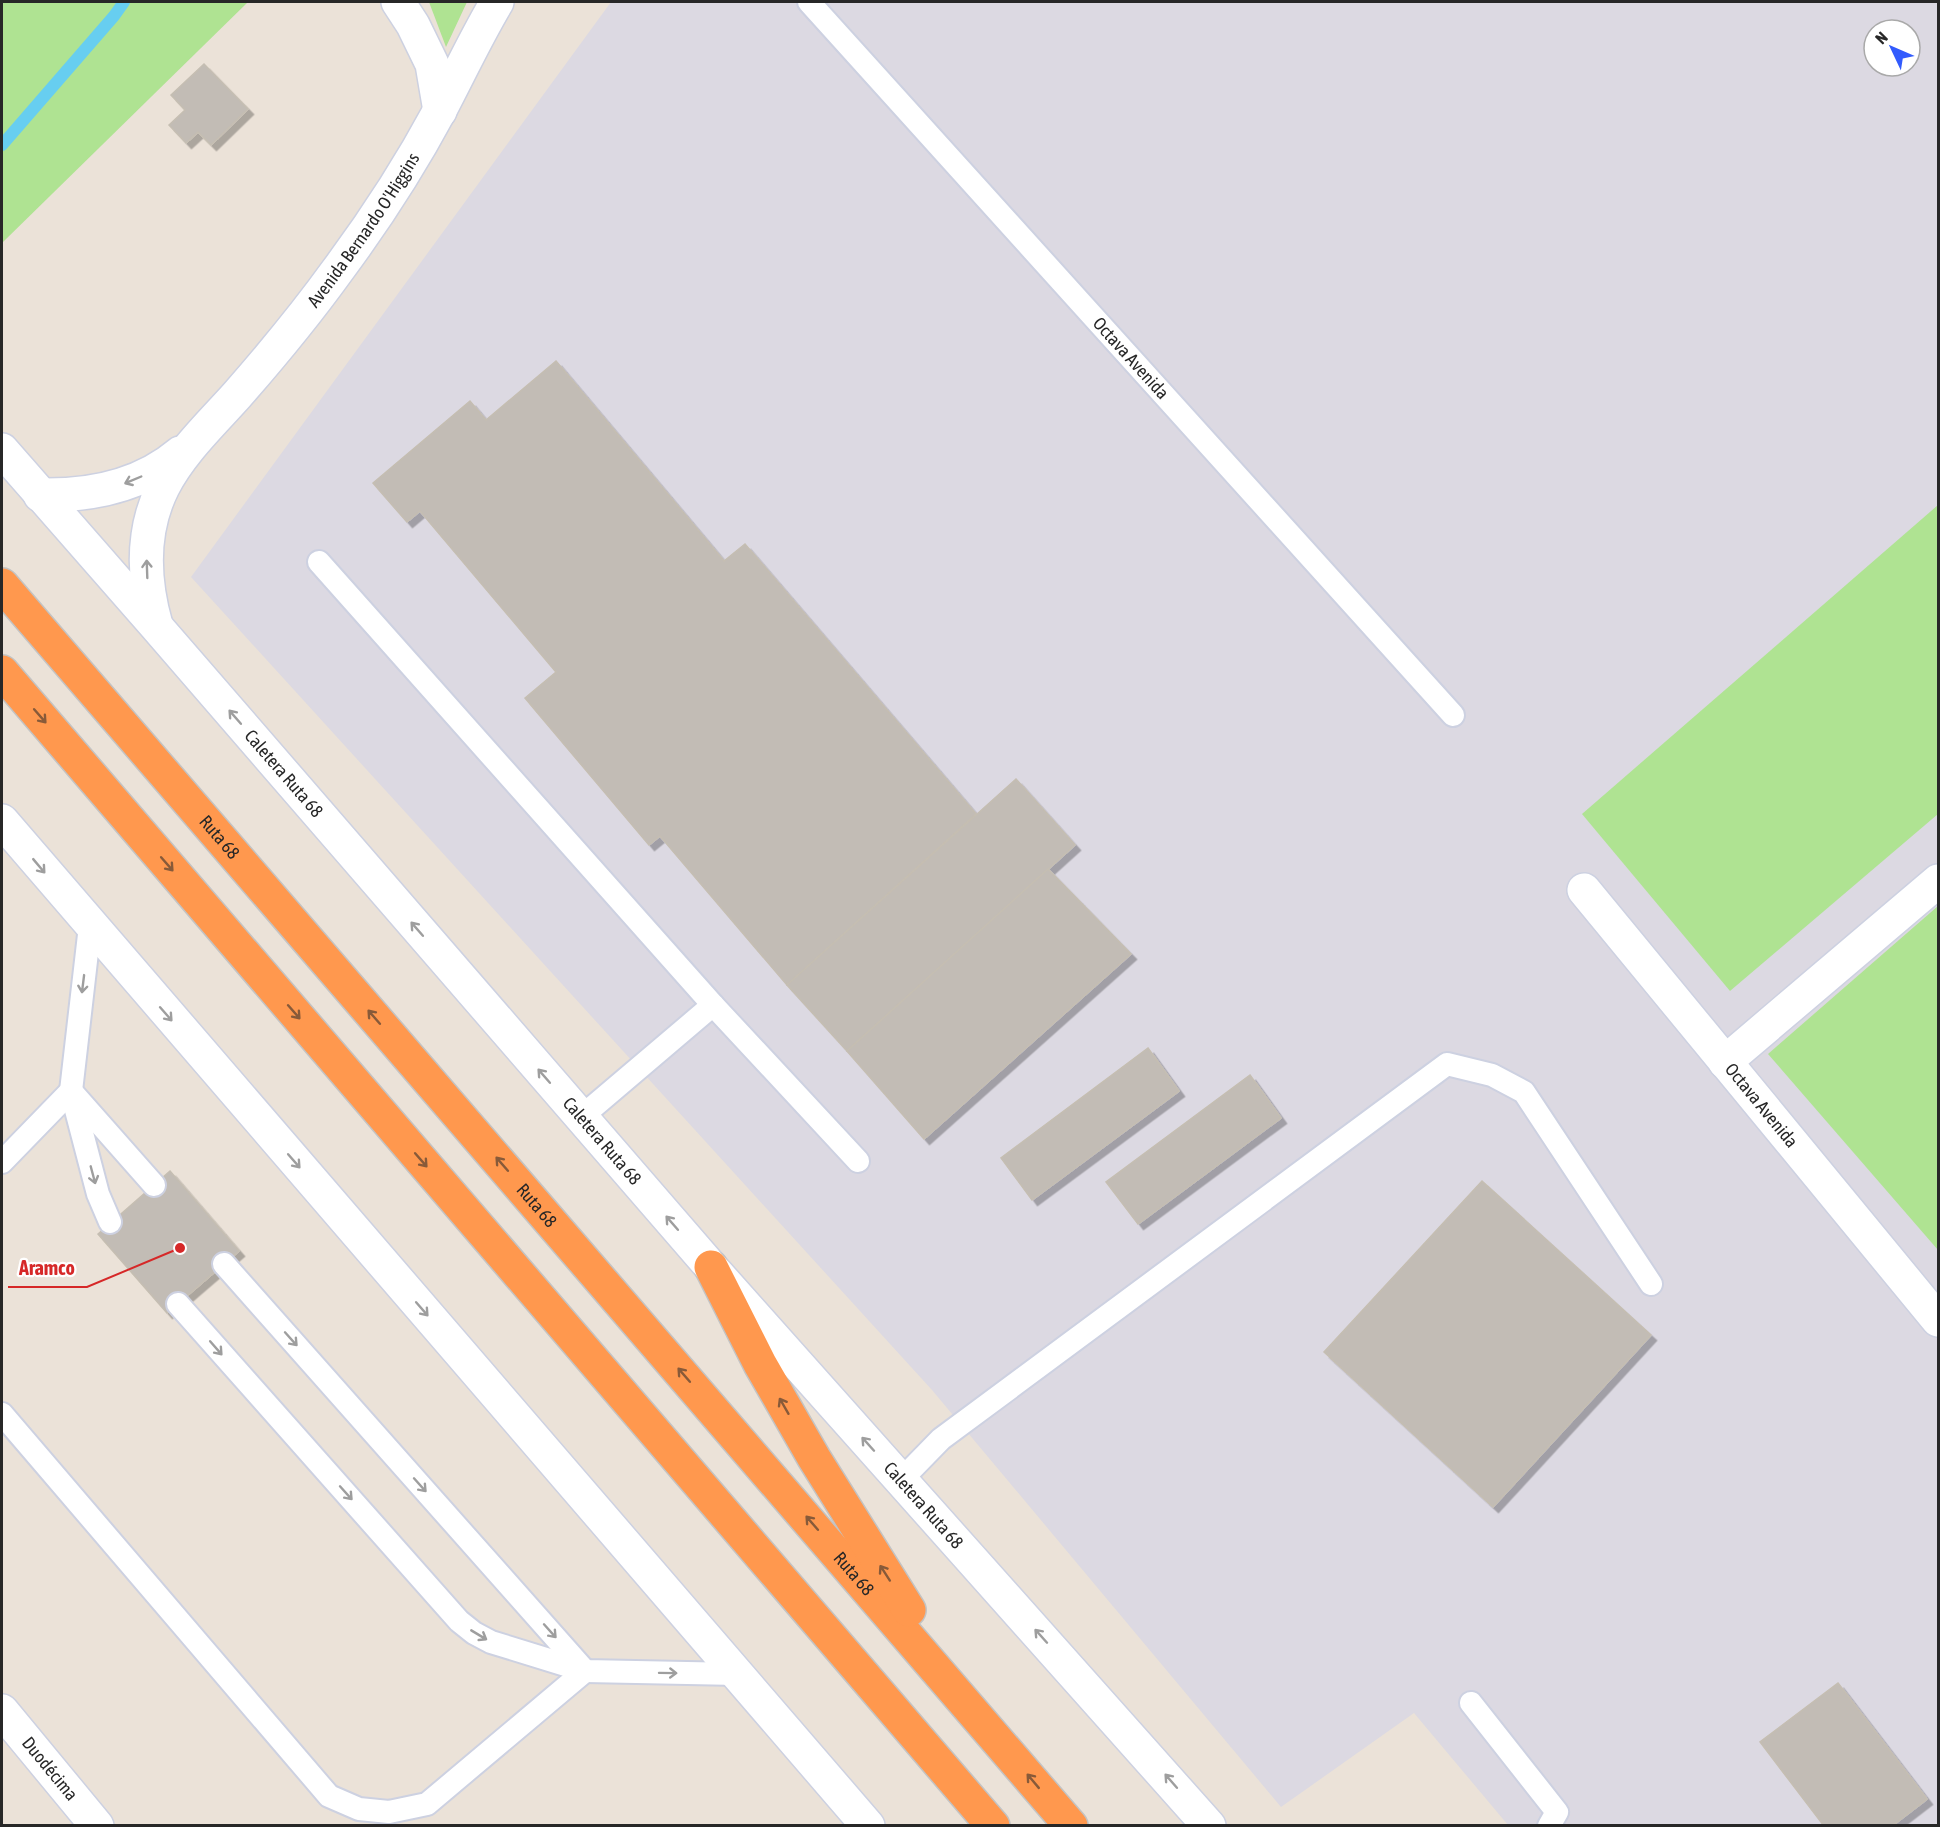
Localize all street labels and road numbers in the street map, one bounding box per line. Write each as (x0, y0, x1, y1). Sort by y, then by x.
street label: Avenida Bernardo O'Higgins (303, 149, 424, 311)
street label: Octava Avenida (1089, 313, 1173, 403)
street label: Caletera Ruta 68 (241, 725, 328, 821)
street label: Ruta 68 (195, 811, 244, 863)
street label: Octava Avenida (1721, 1059, 1803, 1151)
street label: Caletera Ruta 68 (559, 1093, 646, 1189)
street label: Ruta 68 (512, 1179, 561, 1231)
street label: Caletera Ruta 68 (880, 1457, 968, 1553)
street label: Ruta 68 (830, 1547, 879, 1599)
street label: Duodécima (18, 1732, 82, 1805)

